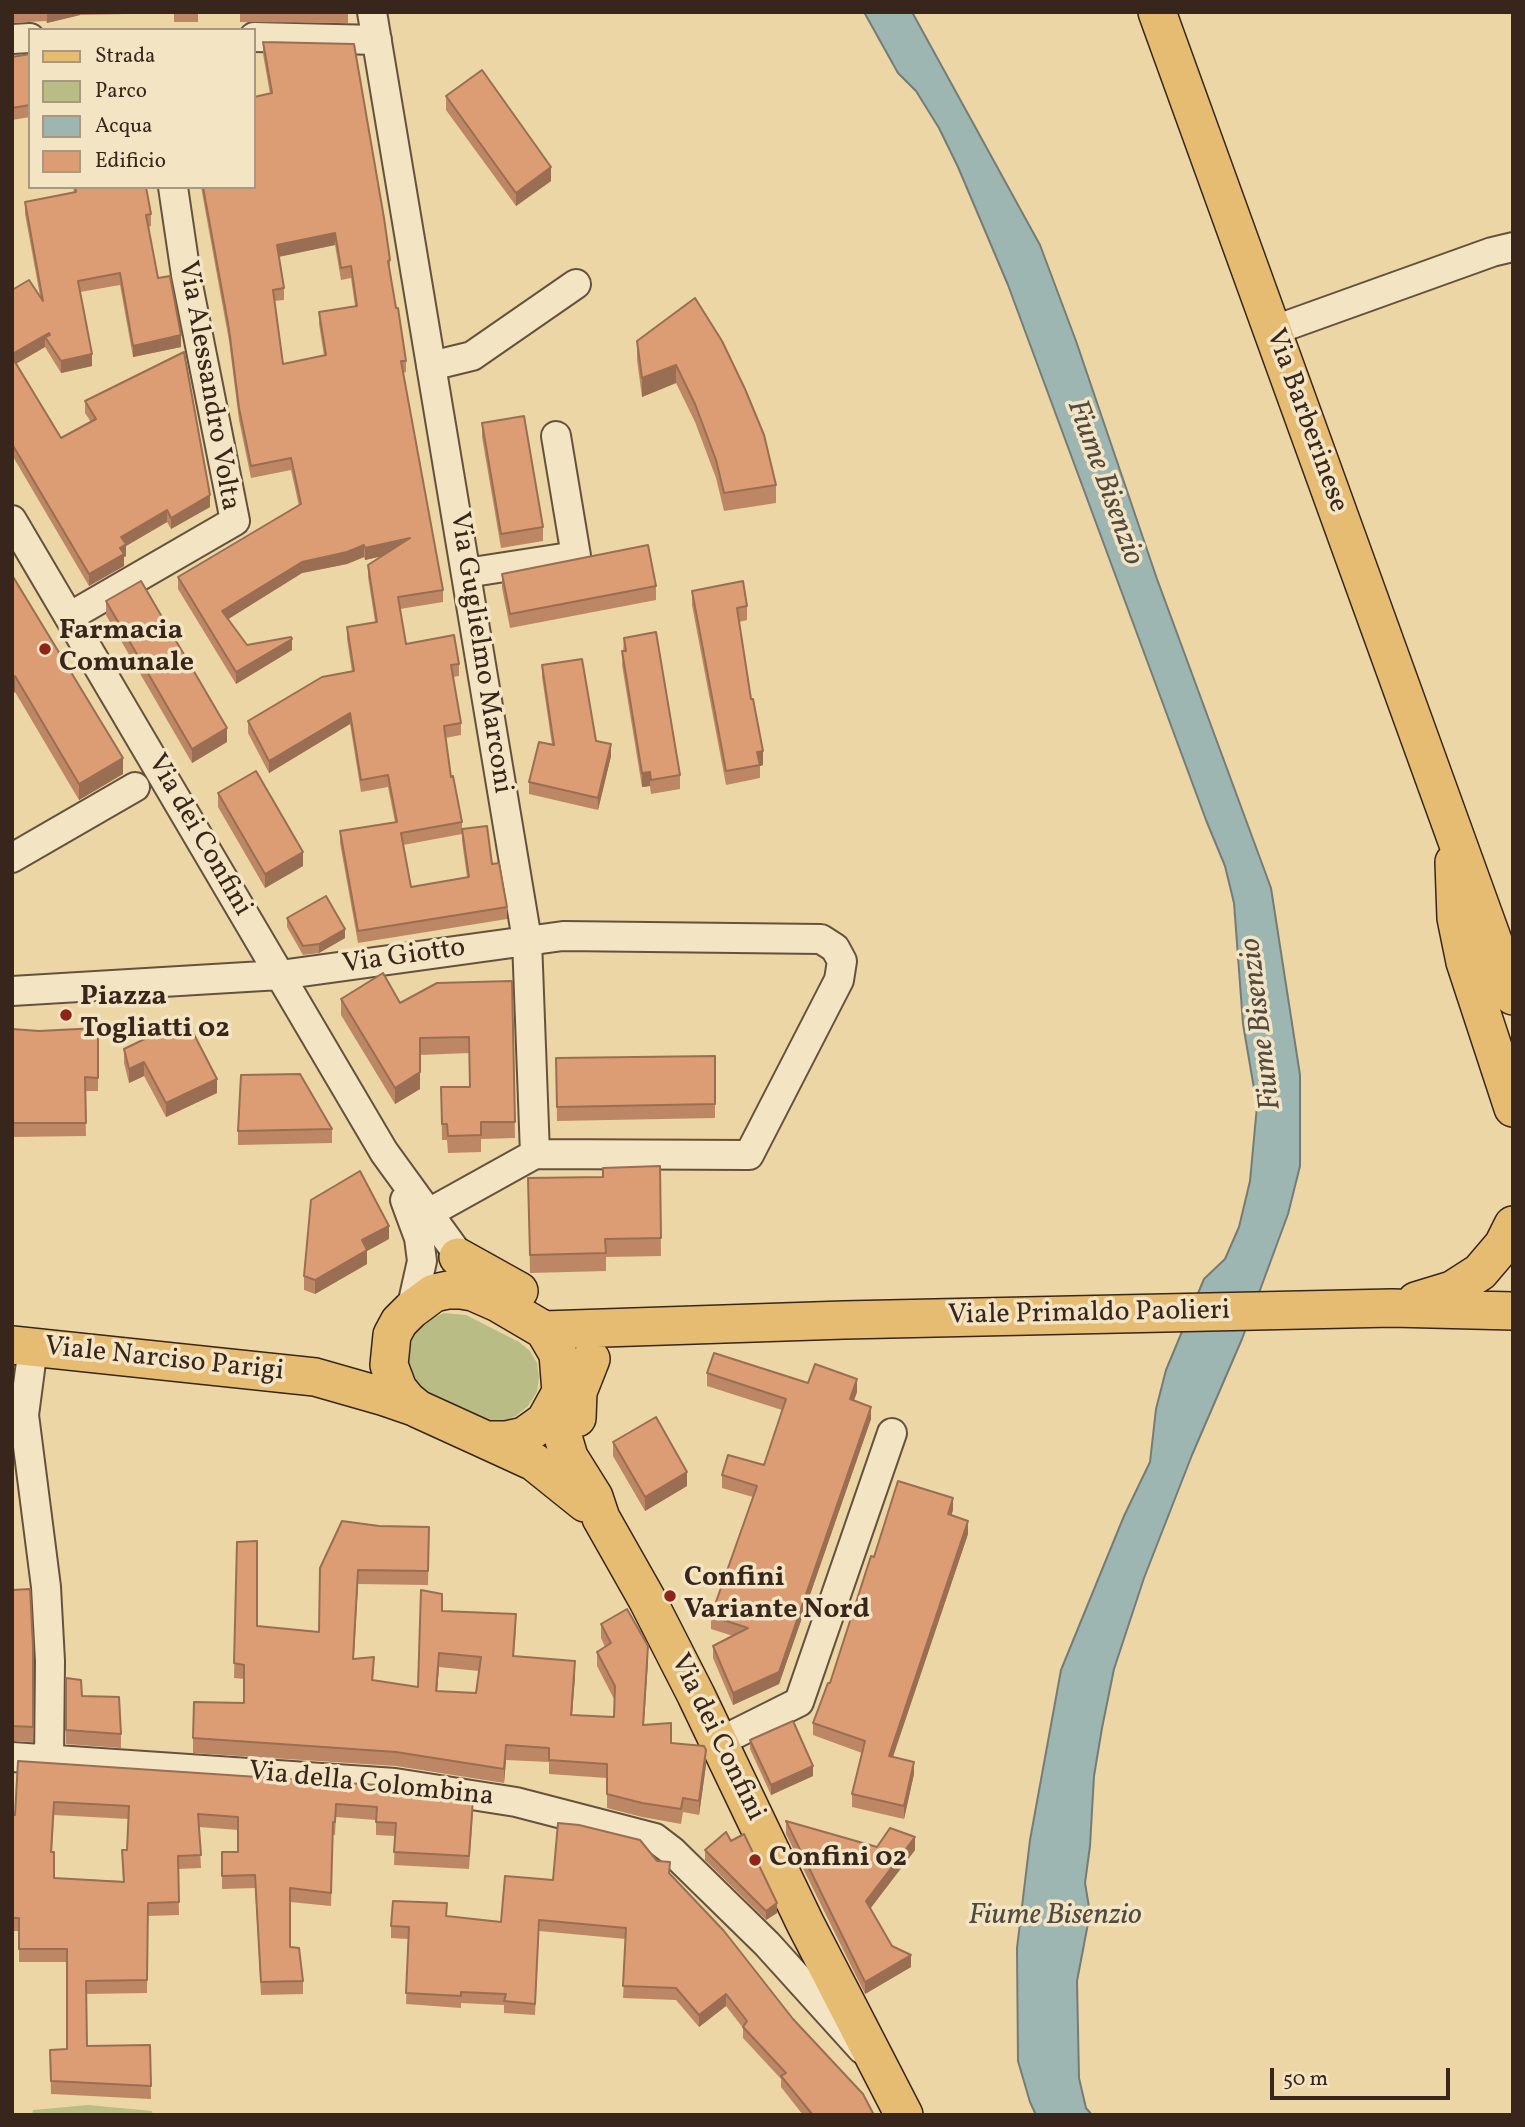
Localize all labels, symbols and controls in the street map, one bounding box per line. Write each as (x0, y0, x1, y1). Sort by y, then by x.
legend (28, 28, 256, 189)
text: Strada (95, 42, 156, 71)
text: Parco (95, 77, 147, 106)
text: Acqua (95, 112, 153, 141)
text: Edificio (95, 147, 166, 176)
street label: Via Alessandro Volta (168, 258, 246, 514)
street label: Via Barberinese (1256, 325, 1354, 517)
water label: Fiume Bisenzio (1056, 395, 1150, 571)
street label: Via Guglielmo Marconi (440, 510, 518, 796)
place label: Farmacia Comunale (59, 616, 194, 682)
marker: Farmacia Comunale (37, 641, 53, 657)
street label: Via dei Confini (138, 749, 258, 923)
street label: Via Giotto (340, 933, 468, 983)
water label: Fiume Bisenzio (1235, 936, 1291, 1112)
place label: Piazza Togliatti 02 (80, 982, 230, 1048)
marker: Piazza Togliatti 02 (58, 1007, 74, 1023)
street label: Viale Primaldo Paolieri (948, 1296, 1230, 1334)
street label: Viale Narciso Parigi (43, 1332, 285, 1390)
place label: Confini Variante Nord (684, 1563, 870, 1629)
marker: Confini Variante Nord (662, 1588, 678, 1604)
street label: Via dei Confini (661, 1649, 771, 1827)
street label: Via della Colombina (247, 1756, 495, 1816)
place label: Confini 02 (769, 1843, 907, 1877)
marker: Confini 02 (747, 1852, 763, 1868)
water label: Fiume Bisenzio (968, 1899, 1142, 1935)
scale bar (1273, 2054, 1453, 2098)
text: 50 m (1283, 2065, 1328, 2094)

